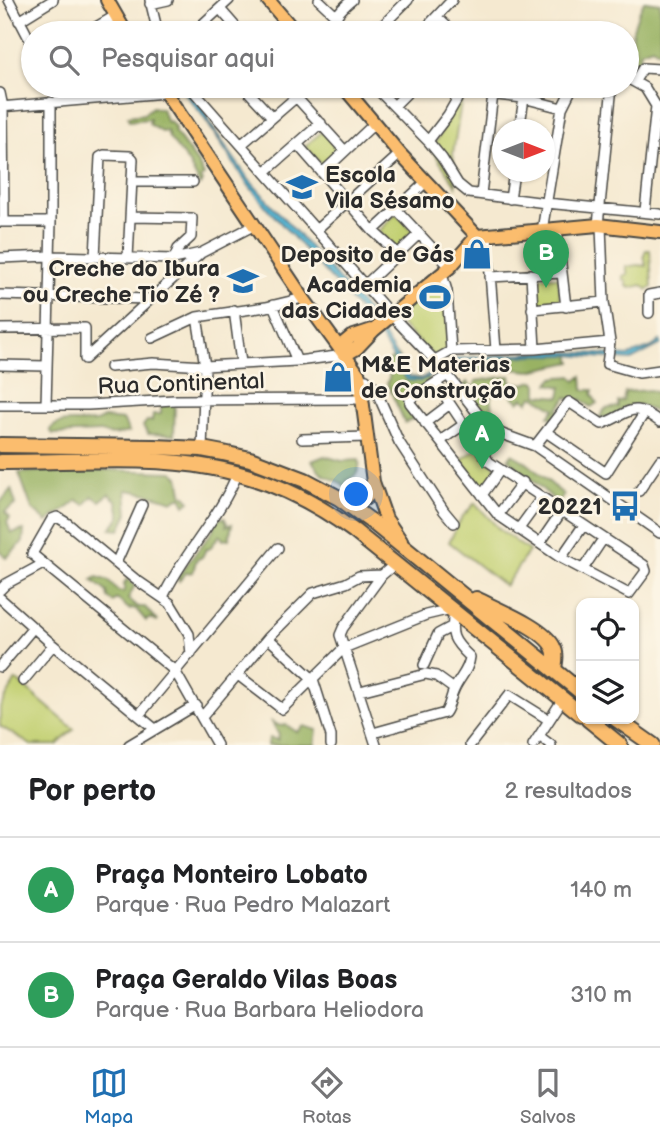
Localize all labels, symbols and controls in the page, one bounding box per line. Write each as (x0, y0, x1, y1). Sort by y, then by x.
search box (21, 21, 639, 98)
icon: search (45, 41, 83, 79)
text: Pesquisar aqui (101, 44, 275, 75)
north arrow (492, 119, 555, 182)
place label: Escola Vila Sésamo (325, 161, 455, 215)
school or university icon: Escola Vila Sésamo (285, 170, 319, 204)
pin: B (523, 230, 569, 288)
shop icon: Deposito de Gás (460, 237, 494, 271)
place label: Deposito de Gás (281, 241, 454, 269)
place label: Creche do Ibura ou Creche Tio Zé ? (23, 255, 221, 309)
school or university icon: Creche do Ibura ou Creche Tio Zé ? (226, 264, 260, 298)
place label: Academia das Cidades (281, 271, 412, 325)
sports icon: Academia das Cidades (418, 280, 452, 314)
place label: M&E Materias de Construção (361, 351, 516, 405)
shop icon: M&E Materias de Construção (321, 360, 355, 394)
street label: Rua Continental (97, 367, 265, 401)
pin: A (459, 411, 505, 469)
your location (339, 477, 373, 511)
bus stop icon: 20221 (608, 489, 642, 523)
place label: 20221 (538, 493, 602, 521)
map controls (576, 598, 639, 724)
button: locate (576, 598, 639, 661)
button: layers (576, 661, 639, 724)
text: Por perto (28, 773, 156, 809)
text: 2 resultados (504, 777, 632, 805)
text: Praça Monteiro Lobato (95, 860, 368, 891)
text: A (44, 876, 58, 904)
text: 140 m (570, 876, 632, 904)
text: Parque · Rua Pedro Malazart (95, 891, 390, 919)
text: Praça Geraldo Vilas Boas (95, 965, 397, 996)
text: B (43, 981, 59, 1009)
text: 310 m (570, 981, 632, 1009)
text: Parque · Rua Barbara Heliodora (95, 996, 424, 1024)
tab: Mapa (84, 1064, 133, 1129)
tab: Rotas (302, 1064, 351, 1129)
tab: Salvos (520, 1064, 576, 1129)

